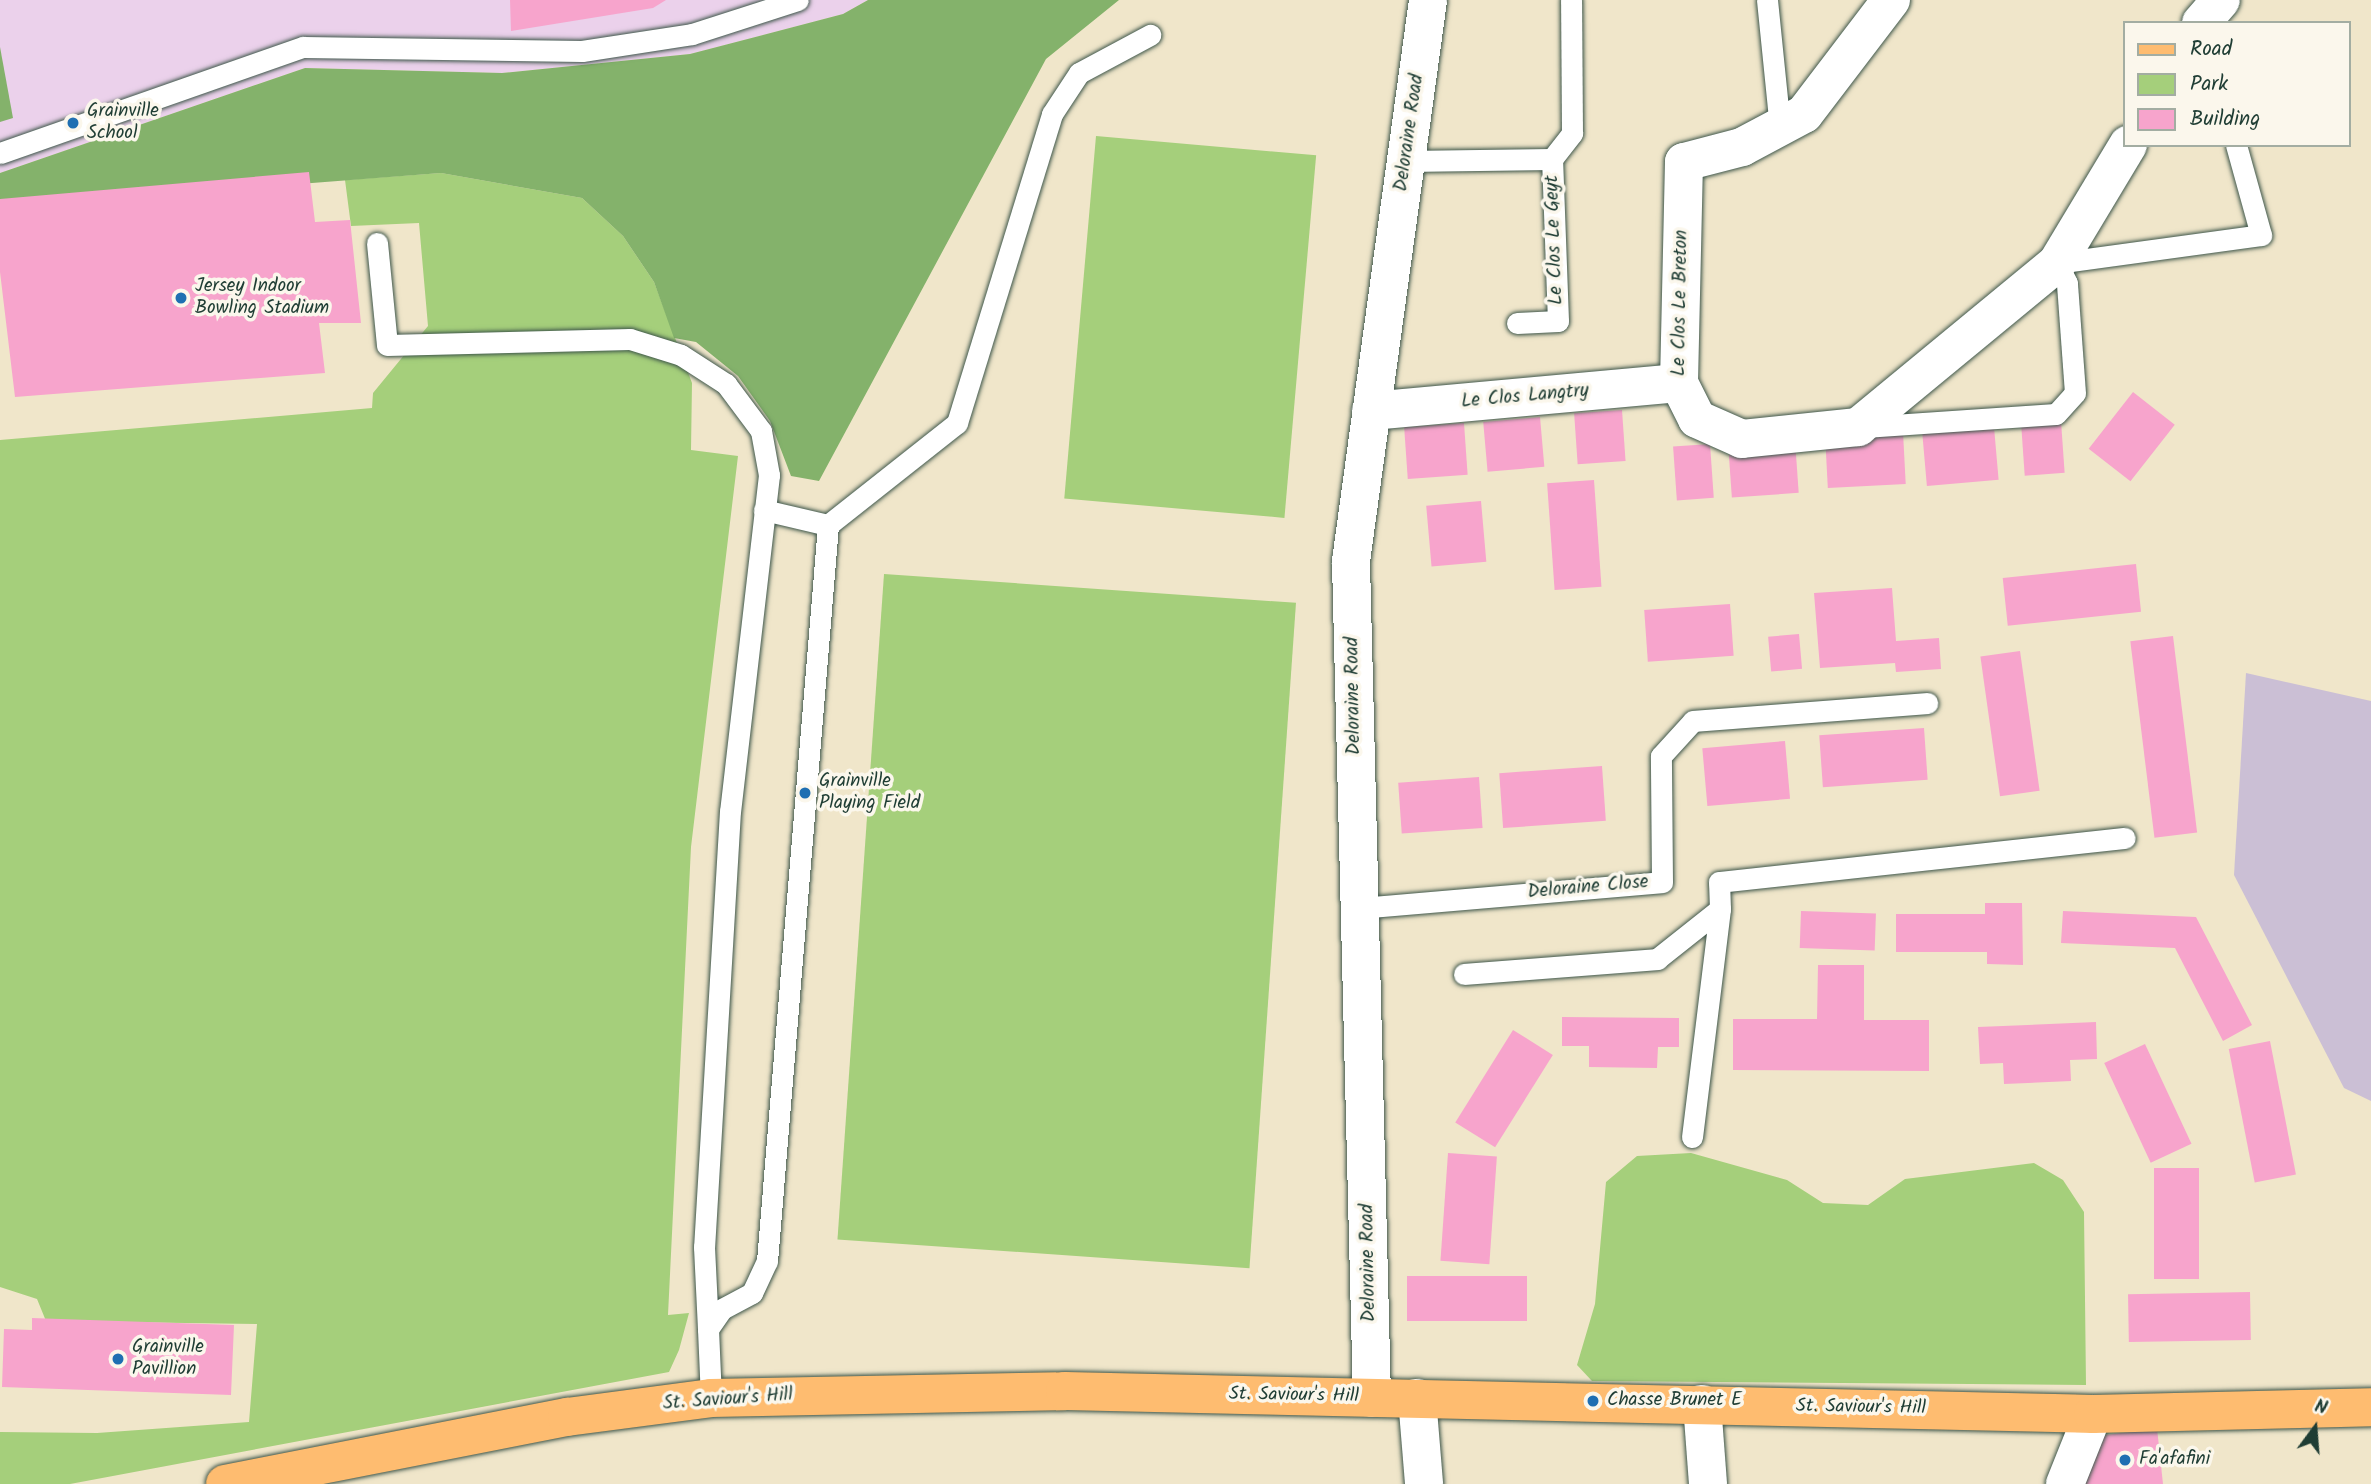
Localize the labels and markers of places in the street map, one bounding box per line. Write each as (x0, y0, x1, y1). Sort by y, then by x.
place label: Grainville School (87, 101, 159, 145)
marker: Grainville School (65, 115, 81, 131)
place label: Jersey Indoor Bowling Stadium (195, 276, 329, 320)
marker: Jersey Indoor Bowling Stadium (173, 290, 189, 306)
place label: Grainville Playing Field (819, 771, 920, 815)
marker: Grainville Playing Field (797, 785, 813, 801)
place label: Grainville Pavillion (132, 1337, 204, 1381)
marker: Grainville Pavillion (110, 1351, 126, 1367)
place label: Chasse Brunet E (1607, 1390, 1742, 1412)
marker: Chasse Brunet E (1585, 1393, 1601, 1409)
place label: Fa'afafini (2139, 1449, 2210, 1471)
marker: Fa'afafini (2117, 1452, 2133, 1468)

